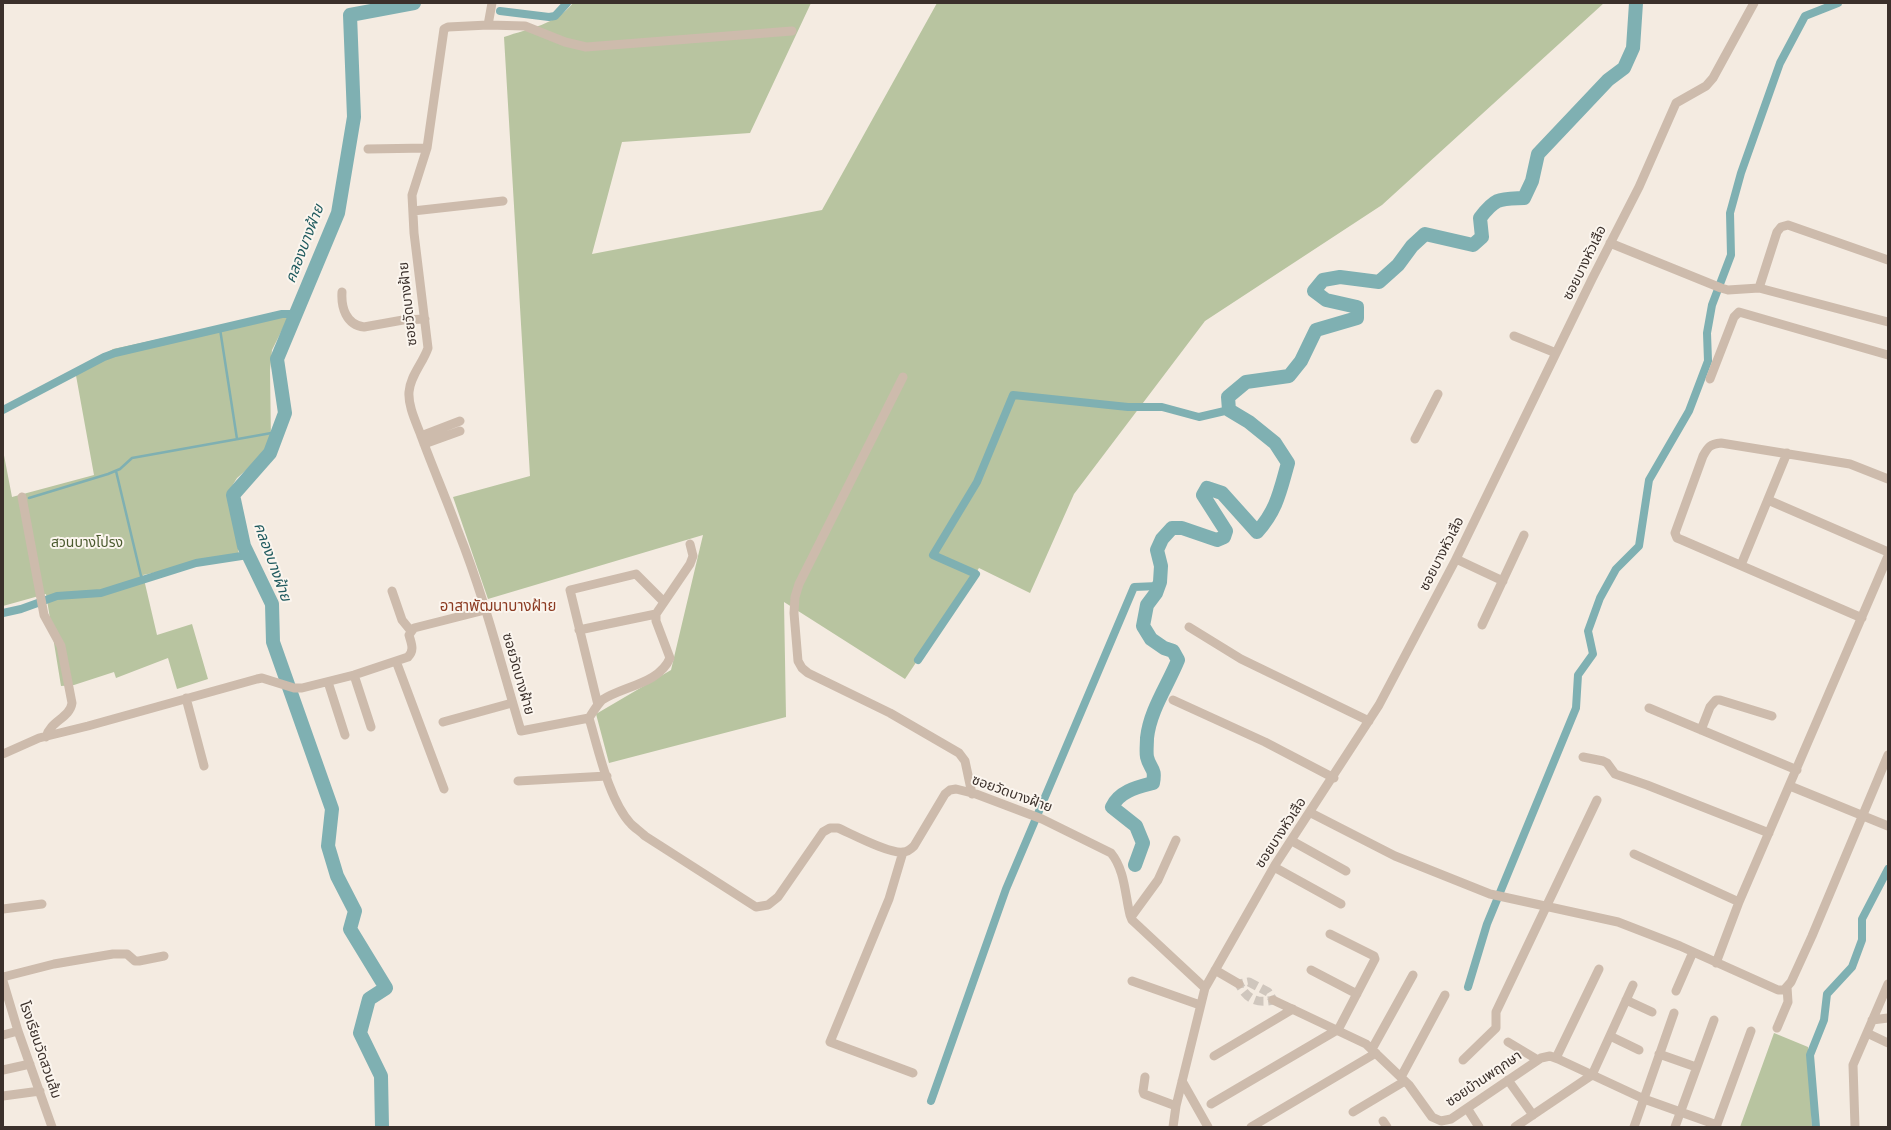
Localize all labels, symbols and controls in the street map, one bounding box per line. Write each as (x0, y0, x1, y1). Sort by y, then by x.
water label: คลองบางฝ้าย (282, 202, 328, 286)
street label: ซอยบางหัวเสือ (1560, 223, 1610, 303)
street label: ซอยวัดบางฝ้าย (395, 261, 421, 347)
street label: ซอยบางหัวเสือ (1416, 514, 1468, 594)
water label: คลองบางฝ้าย (249, 520, 295, 604)
park label: สวนบางโปรง (51, 535, 123, 551)
district label: อาสาพัฒนาบางฝ้าย (440, 598, 556, 616)
street label: ซอยวัดบางฝ้าย (498, 631, 538, 717)
street label: ซอยวัดบางฝ้าย (969, 772, 1055, 816)
street label: ซอยบางหัวเสือ (1252, 794, 1310, 872)
street label: โรงเรียนวัดสวนส้ม (15, 999, 65, 1101)
street label: ซอยบ้านพฤกษา (1443, 1047, 1525, 1111)

